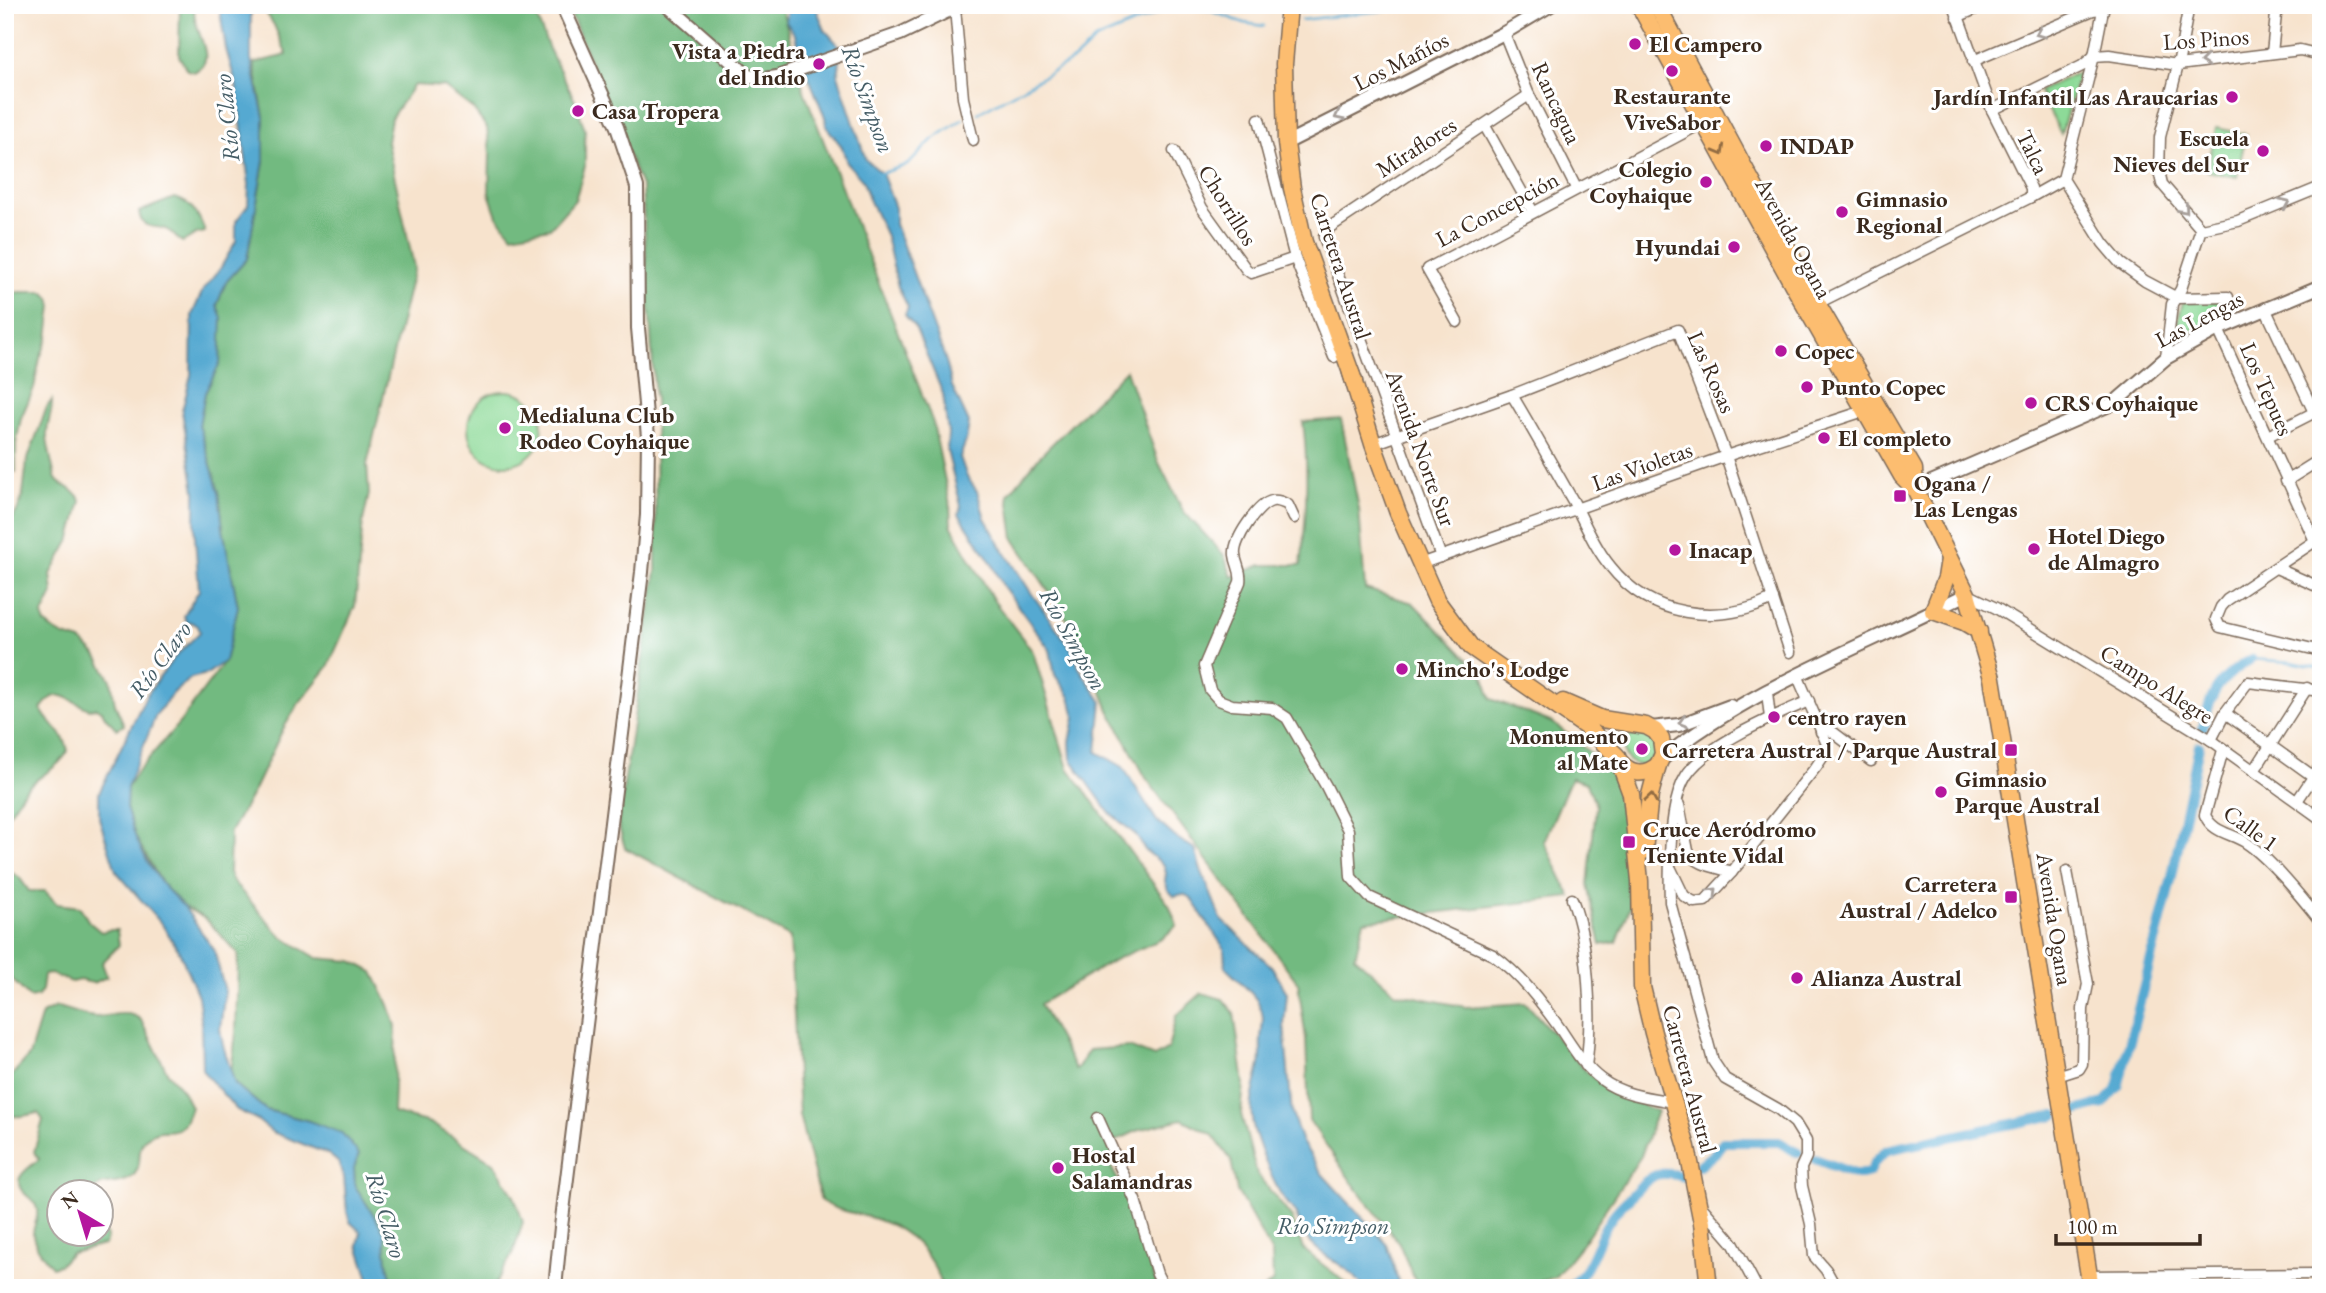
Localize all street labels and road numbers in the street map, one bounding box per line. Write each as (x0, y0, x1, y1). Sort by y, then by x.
street label: Los Pinos (2162, 21, 2250, 57)
street label: Los Mañíos (1348, 24, 1454, 98)
street label: Rancagua (1525, 57, 1589, 150)
street label: Miraflores (1370, 110, 1462, 184)
street label: Talca (2009, 125, 2057, 180)
street label: Chorrillos (1191, 159, 1265, 251)
street label: La Concepción (1430, 164, 1564, 254)
street label: Avenida Ogana (1748, 171, 1840, 305)
street label: Carretera Austral (1303, 189, 1379, 344)
street label: Las Lengas (2150, 283, 2248, 355)
street label: Las Rosas (1681, 326, 1743, 418)
street label: Los Tepues (2233, 338, 2301, 440)
street label: Avenida Norte Sur (1378, 365, 1463, 531)
street label: Las Violetas (1588, 434, 1696, 498)
street label: Campo Alegre (2095, 637, 2219, 731)
street label: Calle 1 (2217, 798, 2285, 858)
street label: Avenida Ogana (2030, 849, 2080, 988)
street label: Carretera Austral (1656, 1001, 1724, 1157)

